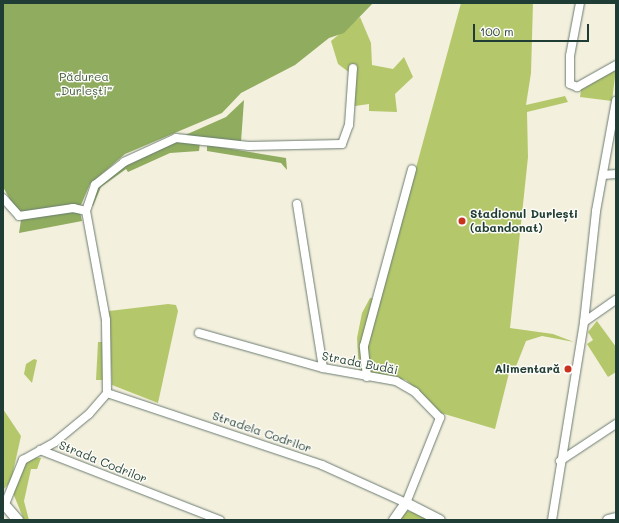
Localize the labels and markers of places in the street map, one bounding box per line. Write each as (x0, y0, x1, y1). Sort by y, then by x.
place label: Stadionul Durlești (abandonat) (470, 207, 578, 235)
marker: Stadionul Durlești (abandonat) (457, 216, 467, 226)
place label: Alimentară (494, 362, 560, 376)
marker: Alimentară (563, 364, 573, 374)

